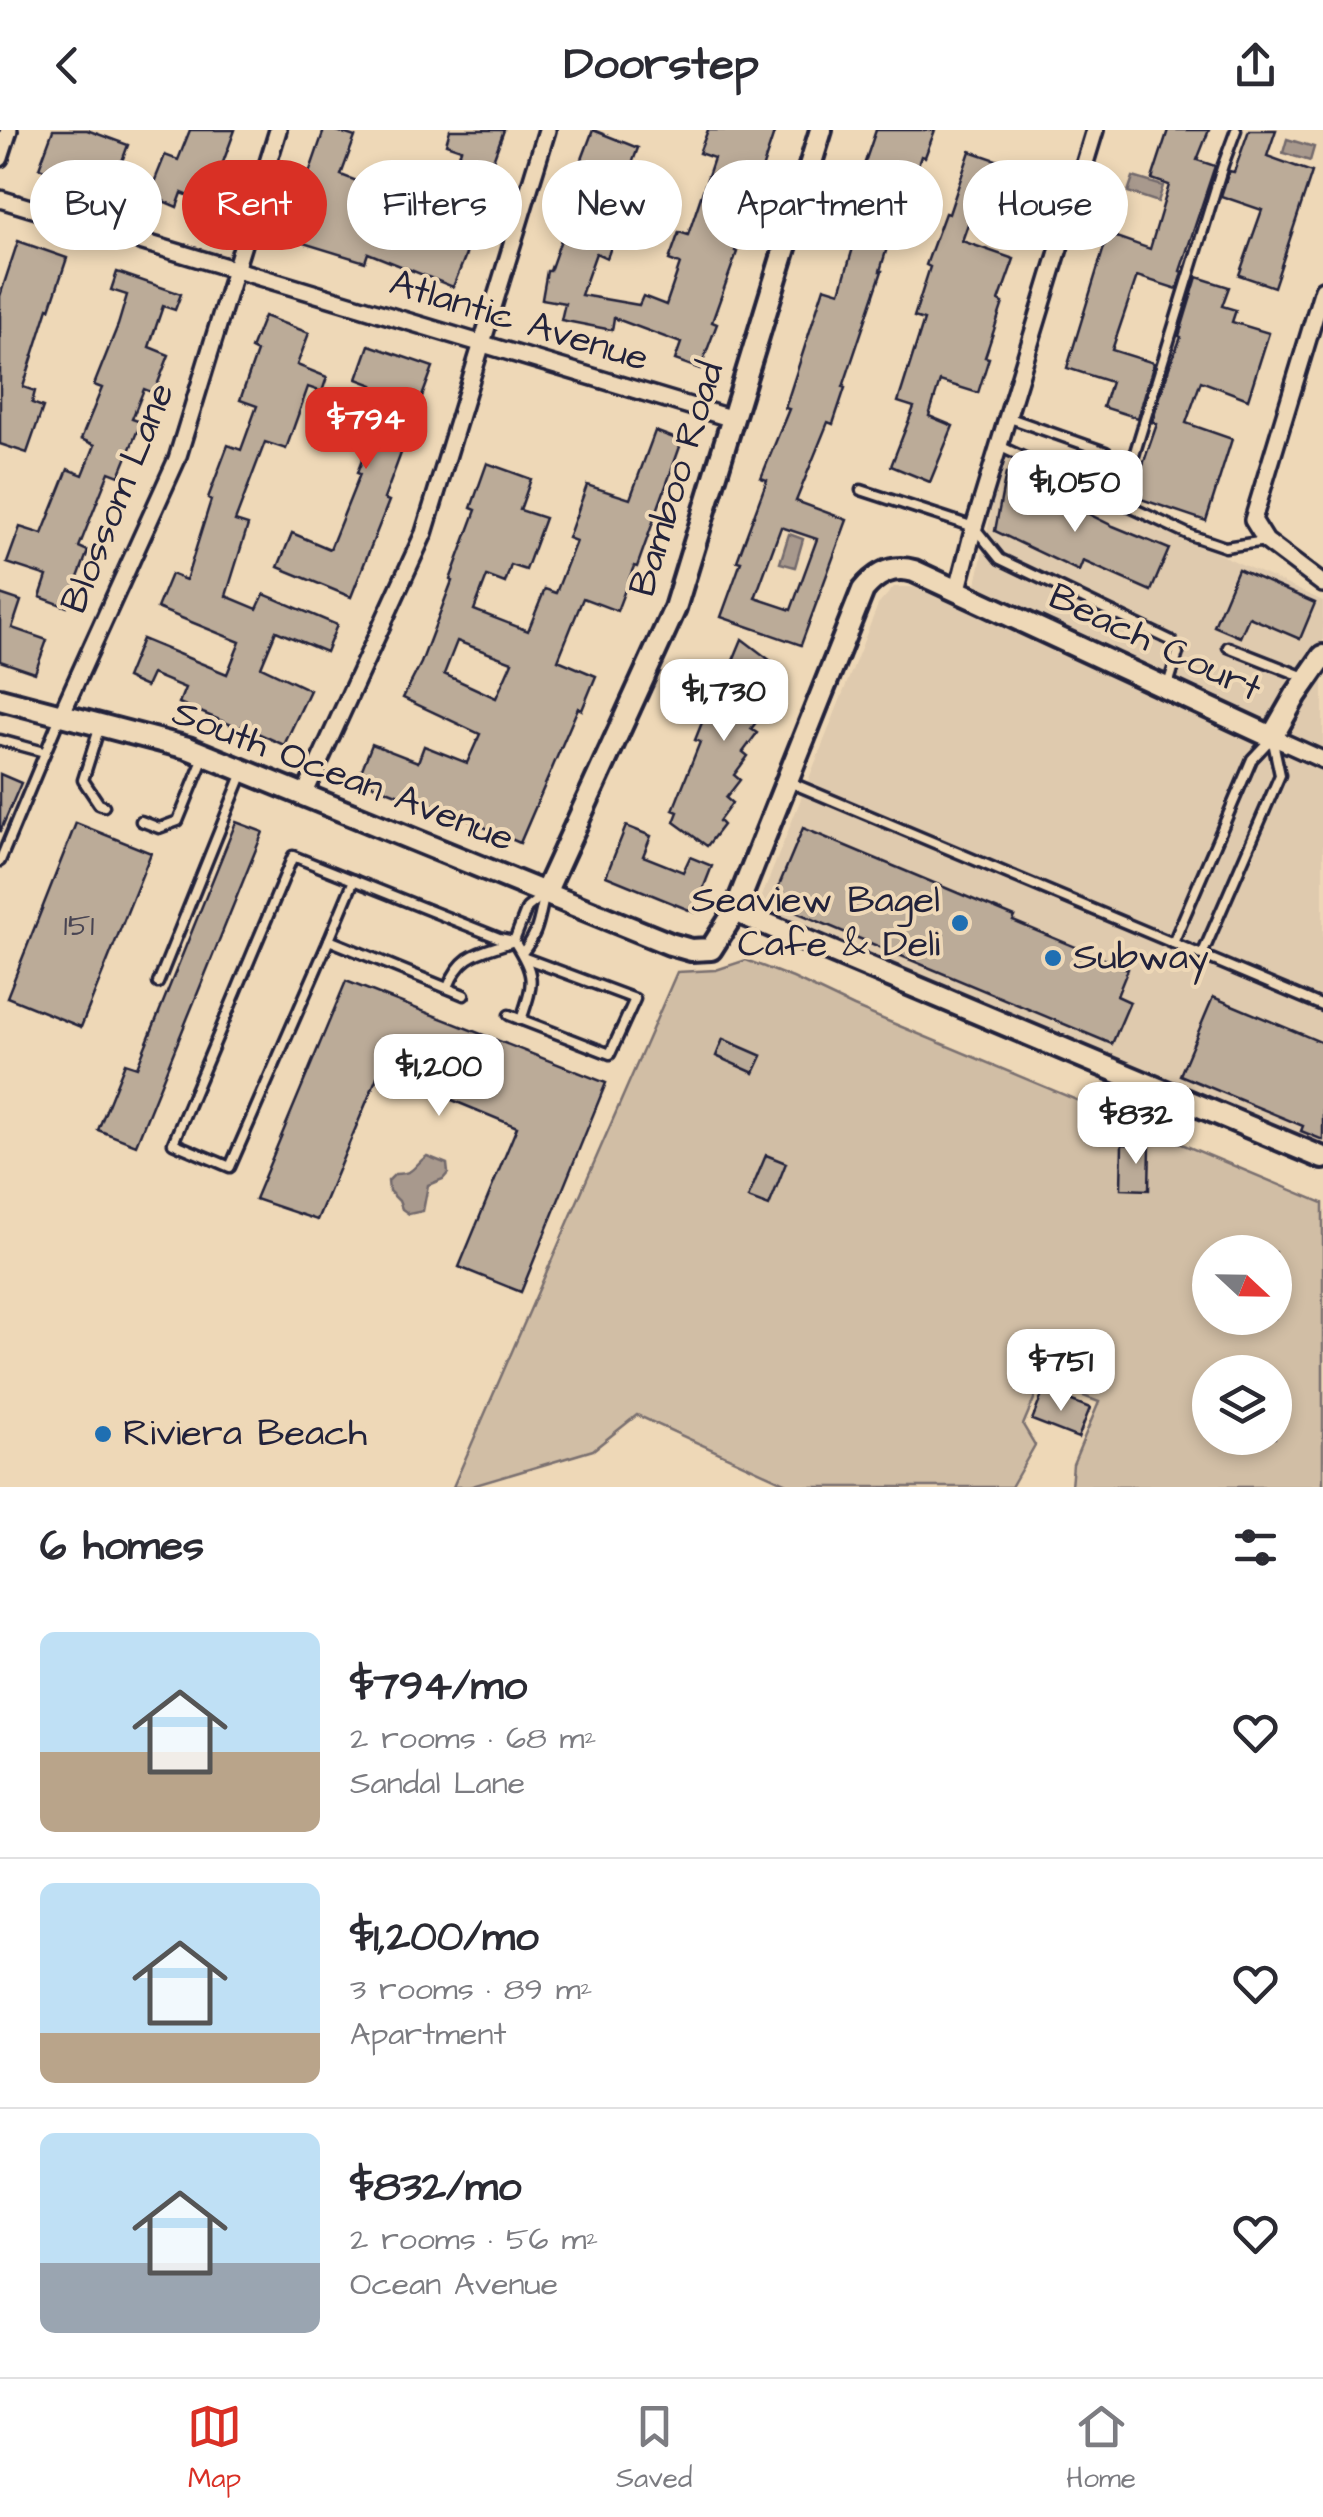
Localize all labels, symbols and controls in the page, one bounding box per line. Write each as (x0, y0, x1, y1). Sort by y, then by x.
text: Doorstep (564, 34, 759, 96)
icon: back (40, 38, 95, 93)
icon: share (1228, 38, 1283, 93)
chip: Buy (30, 160, 162, 250)
chip: Rent (182, 160, 327, 250)
chip: Filters (347, 160, 522, 250)
chip: New (542, 160, 682, 250)
chip: Apartment (702, 160, 943, 250)
chip: House (963, 160, 1128, 250)
street label: Atlantic Avenue (383, 257, 655, 385)
street label: Bamboo Road (617, 355, 737, 603)
street label: Blossom Lane (48, 375, 188, 621)
pin: $794 (307, 387, 425, 472)
text: $794 (327, 397, 405, 442)
pin: $1,050 (994, 450, 1156, 535)
text: $1,050 (1030, 460, 1120, 505)
street label: Beach Court (1040, 571, 1270, 715)
pin: $1,730 (643, 659, 805, 744)
text: $1,730 (682, 669, 766, 714)
street label: South Ocean Avenue (165, 687, 521, 865)
place label: Seaview Bagel Cafe & Deli (691, 875, 940, 971)
house number: 151 (64, 903, 94, 948)
marker: Seaview Bagel Cafe & Deli (949, 912, 971, 934)
place label: Subway (1073, 932, 1209, 985)
marker: Subway (1042, 947, 1064, 969)
pin: $1,200 (358, 1034, 520, 1119)
text: $1,200 (396, 1044, 482, 1089)
pin: $832 (1077, 1082, 1195, 1167)
text: $832 (1099, 1092, 1173, 1137)
north arrow (1192, 1235, 1292, 1335)
map controls (1192, 1235, 1292, 1455)
pin: $751 (1002, 1329, 1120, 1414)
text: $751 (1029, 1339, 1093, 1384)
button: layers (1192, 1355, 1292, 1455)
place label: Riviera Beach (123, 1408, 367, 1460)
marker: Riviera Beach (92, 1423, 114, 1445)
text: 6 homes (40, 1518, 204, 1576)
icon: filters (1228, 1520, 1283, 1575)
text: $794/mo (350, 1658, 527, 1716)
icon: home (120, 1672, 240, 1792)
icon: heart (1228, 1705, 1283, 1760)
text: 2 rooms · 68 m² (350, 1716, 596, 1761)
text: Sandal Lane (350, 1761, 525, 1806)
text: $1,200/mo (350, 1909, 539, 1967)
icon: home (120, 1923, 240, 2043)
icon: heart (1228, 1956, 1283, 2011)
text: 3 rooms · 89 m² (350, 1967, 593, 2012)
text: Apartment (350, 2012, 506, 2057)
text: $832/mo (350, 2159, 521, 2217)
icon: home (120, 2173, 240, 2293)
icon: heart (1228, 2206, 1283, 2261)
text: 2 rooms · 56 m² (350, 2217, 598, 2262)
text: Ocean Avenue (350, 2262, 558, 2307)
tab: Map (187, 2399, 242, 2498)
tab: Saved (616, 2399, 692, 2498)
tab: Home (1066, 2399, 1136, 2498)

